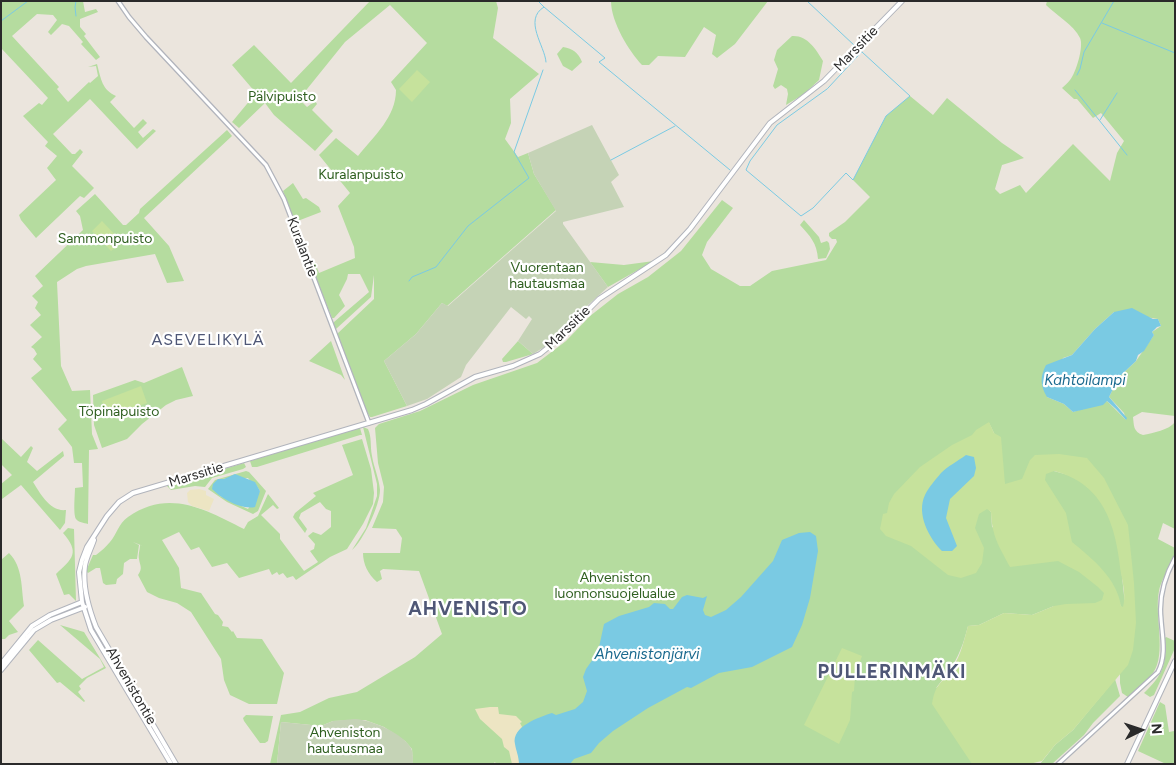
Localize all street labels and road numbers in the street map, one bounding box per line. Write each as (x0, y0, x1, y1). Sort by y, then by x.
street label: Marssitie (830, 23, 882, 75)
street label: Kuralantie (283, 215, 321, 279)
street label: Marssitie (542, 302, 594, 354)
street label: Marssitie (167, 459, 225, 491)
street label: Ahvenistontie (102, 644, 160, 728)

